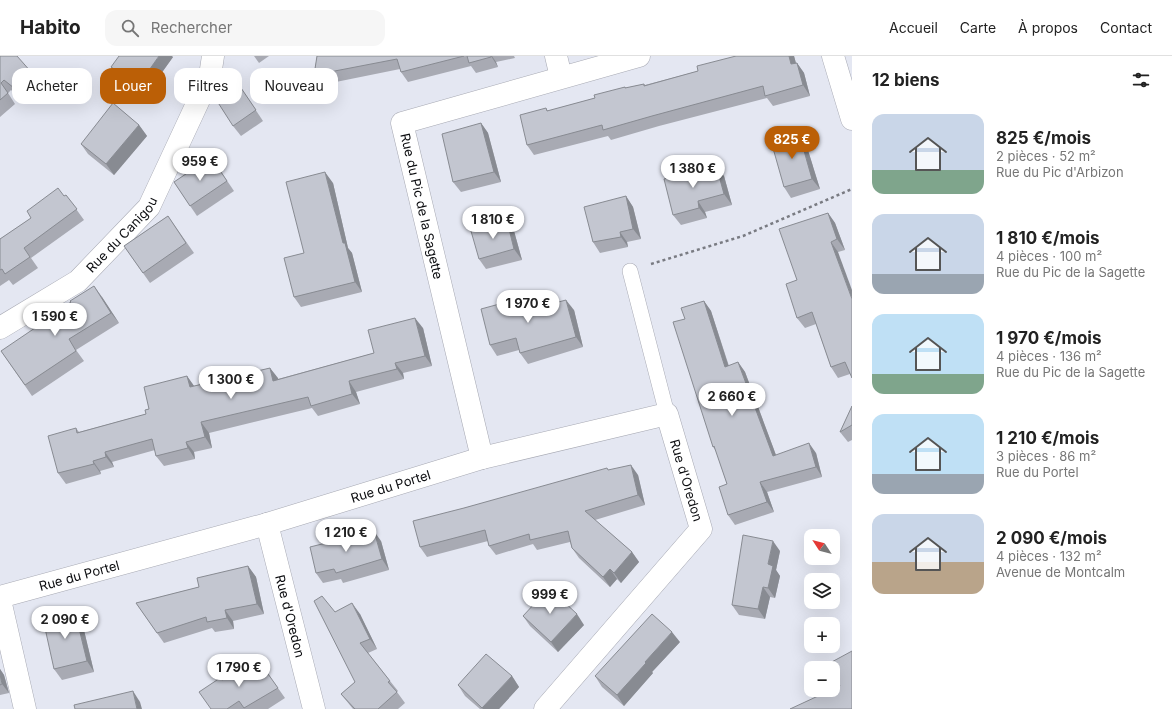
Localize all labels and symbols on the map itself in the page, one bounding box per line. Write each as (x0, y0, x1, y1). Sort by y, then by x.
pin: 825 € (764, 126, 820, 160)
street label: Rue du Pic de la Sagette (397, 131, 447, 281)
pin: 959 € (172, 148, 228, 182)
pin: 1 380 € (656, 155, 730, 189)
street label: Rue du Canigou (83, 194, 161, 276)
pin: 1 810 € (456, 206, 530, 240)
pin: 1 970 € (491, 290, 565, 324)
pin: 1 590 € (18, 303, 92, 337)
pin: 1 300 € (194, 366, 268, 400)
pin: 2 660 € (695, 383, 769, 417)
street label: Rue d'Oredon (667, 437, 706, 523)
street label: Rue du Portel (349, 466, 432, 506)
pin: 1 210 € (309, 519, 383, 553)
north arrow (804, 529, 840, 565)
street label: Rue du Portel (37, 557, 121, 594)
street label: Rue d'Oredon (272, 573, 309, 659)
pin: 999 € (522, 581, 578, 615)
pin: 2 090 € (28, 606, 102, 640)
pin: 1 790 € (202, 654, 276, 688)

